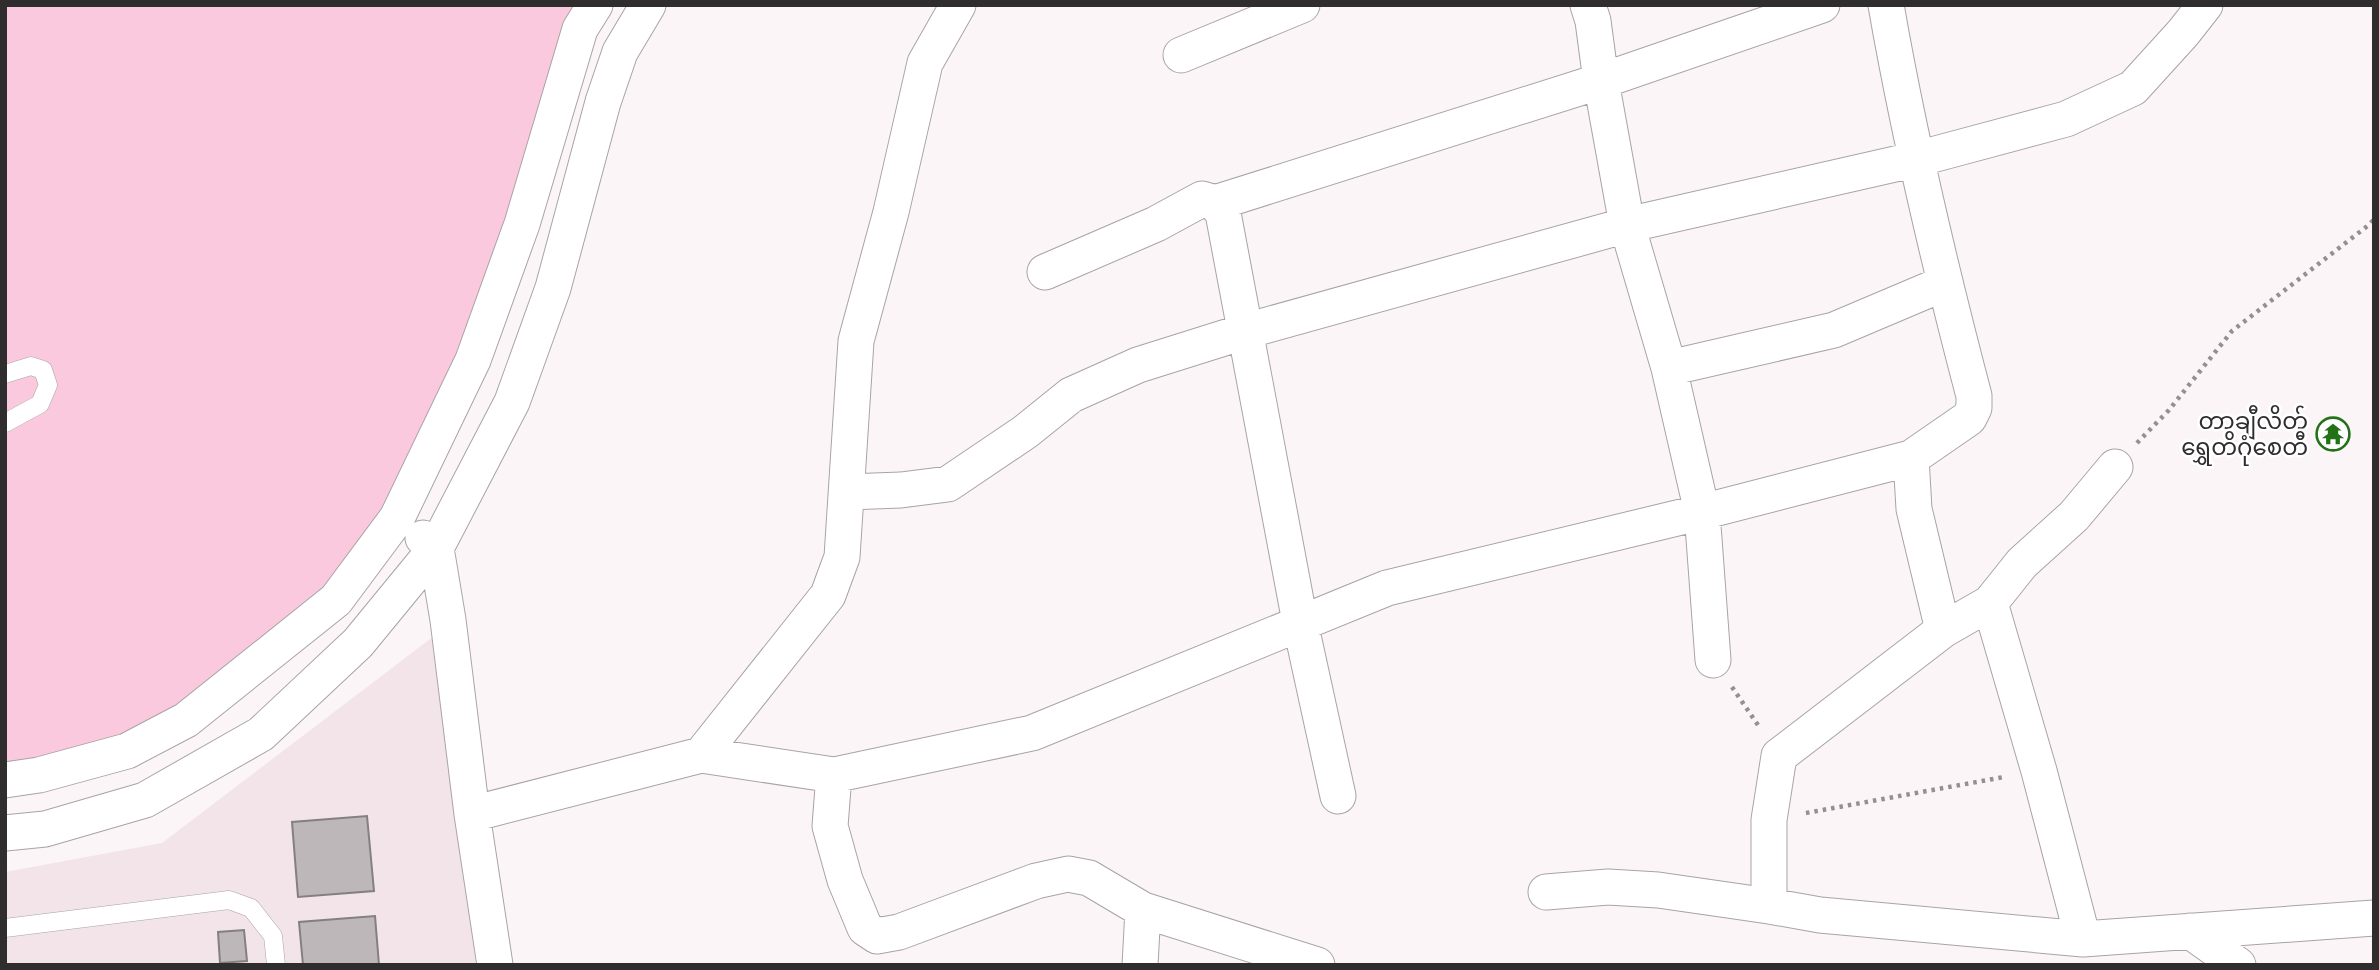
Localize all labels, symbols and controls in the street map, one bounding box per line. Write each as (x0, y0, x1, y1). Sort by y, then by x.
place label: တာချီလိတ် ရွှေတိဂုံစေတီ (2181, 405, 2308, 466)
temple icon: တာချီလိတ် ရွှေတိဂုံစေတီ (2314, 415, 2352, 453)

